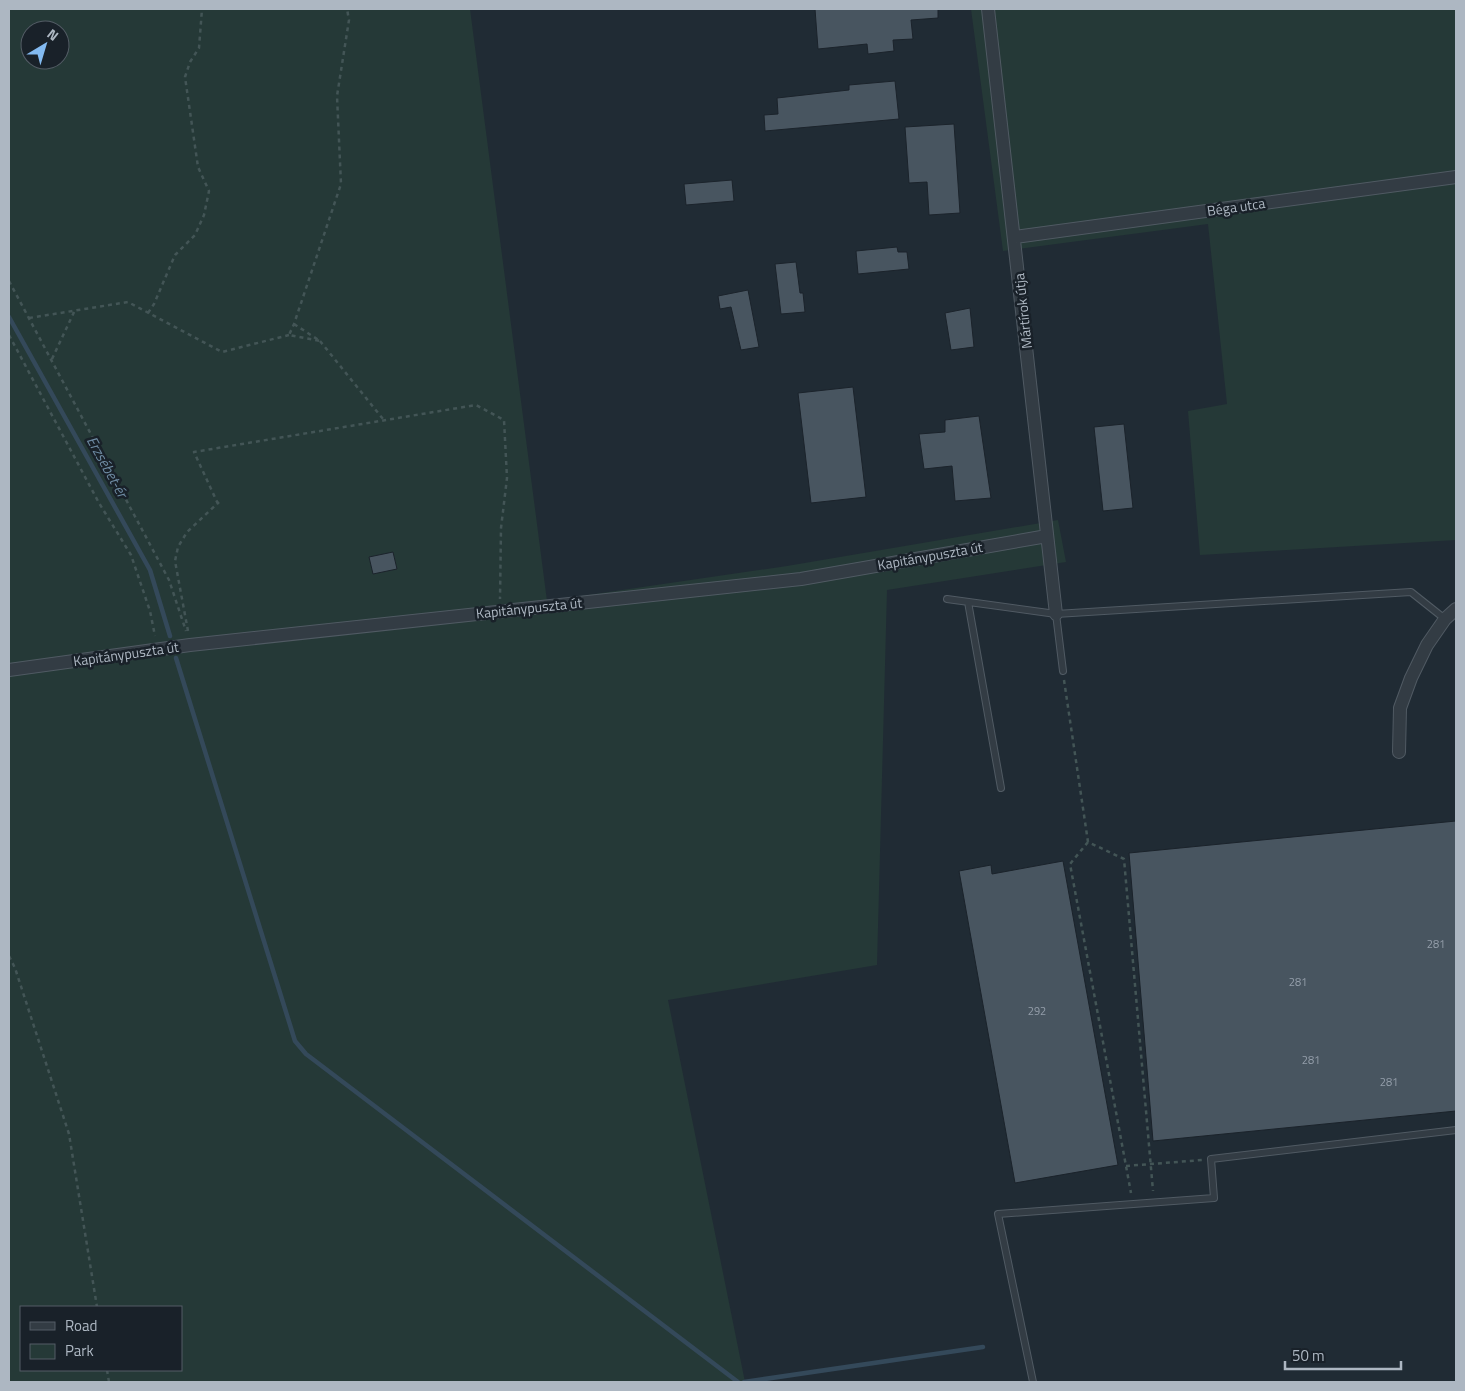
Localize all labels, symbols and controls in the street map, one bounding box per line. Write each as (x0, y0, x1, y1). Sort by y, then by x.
north arrow (20, 20, 70, 70)
text: N (43, 23, 64, 46)
street label: Béga utca (1206, 192, 1266, 221)
street label: Mártírok útja (1008, 272, 1037, 350)
water label: Erzsébet-ér (81, 432, 135, 504)
street label: Kapitánypuszta út (876, 536, 984, 575)
street label: Kapitánypuszta út (475, 591, 583, 624)
street label: Kapitánypuszta út (72, 636, 180, 671)
house number: 281 (1427, 936, 1445, 952)
house number: 281 (1289, 974, 1307, 990)
house number: 292 (1028, 1003, 1046, 1019)
house number: 281 (1302, 1052, 1320, 1068)
house number: 281 (1380, 1074, 1398, 1090)
legend (20, 1306, 182, 1371)
text: Road (65, 1314, 97, 1337)
scale bar (1285, 1338, 1401, 1370)
text: Park (65, 1339, 94, 1362)
text: 50 m (1292, 1344, 1325, 1367)

